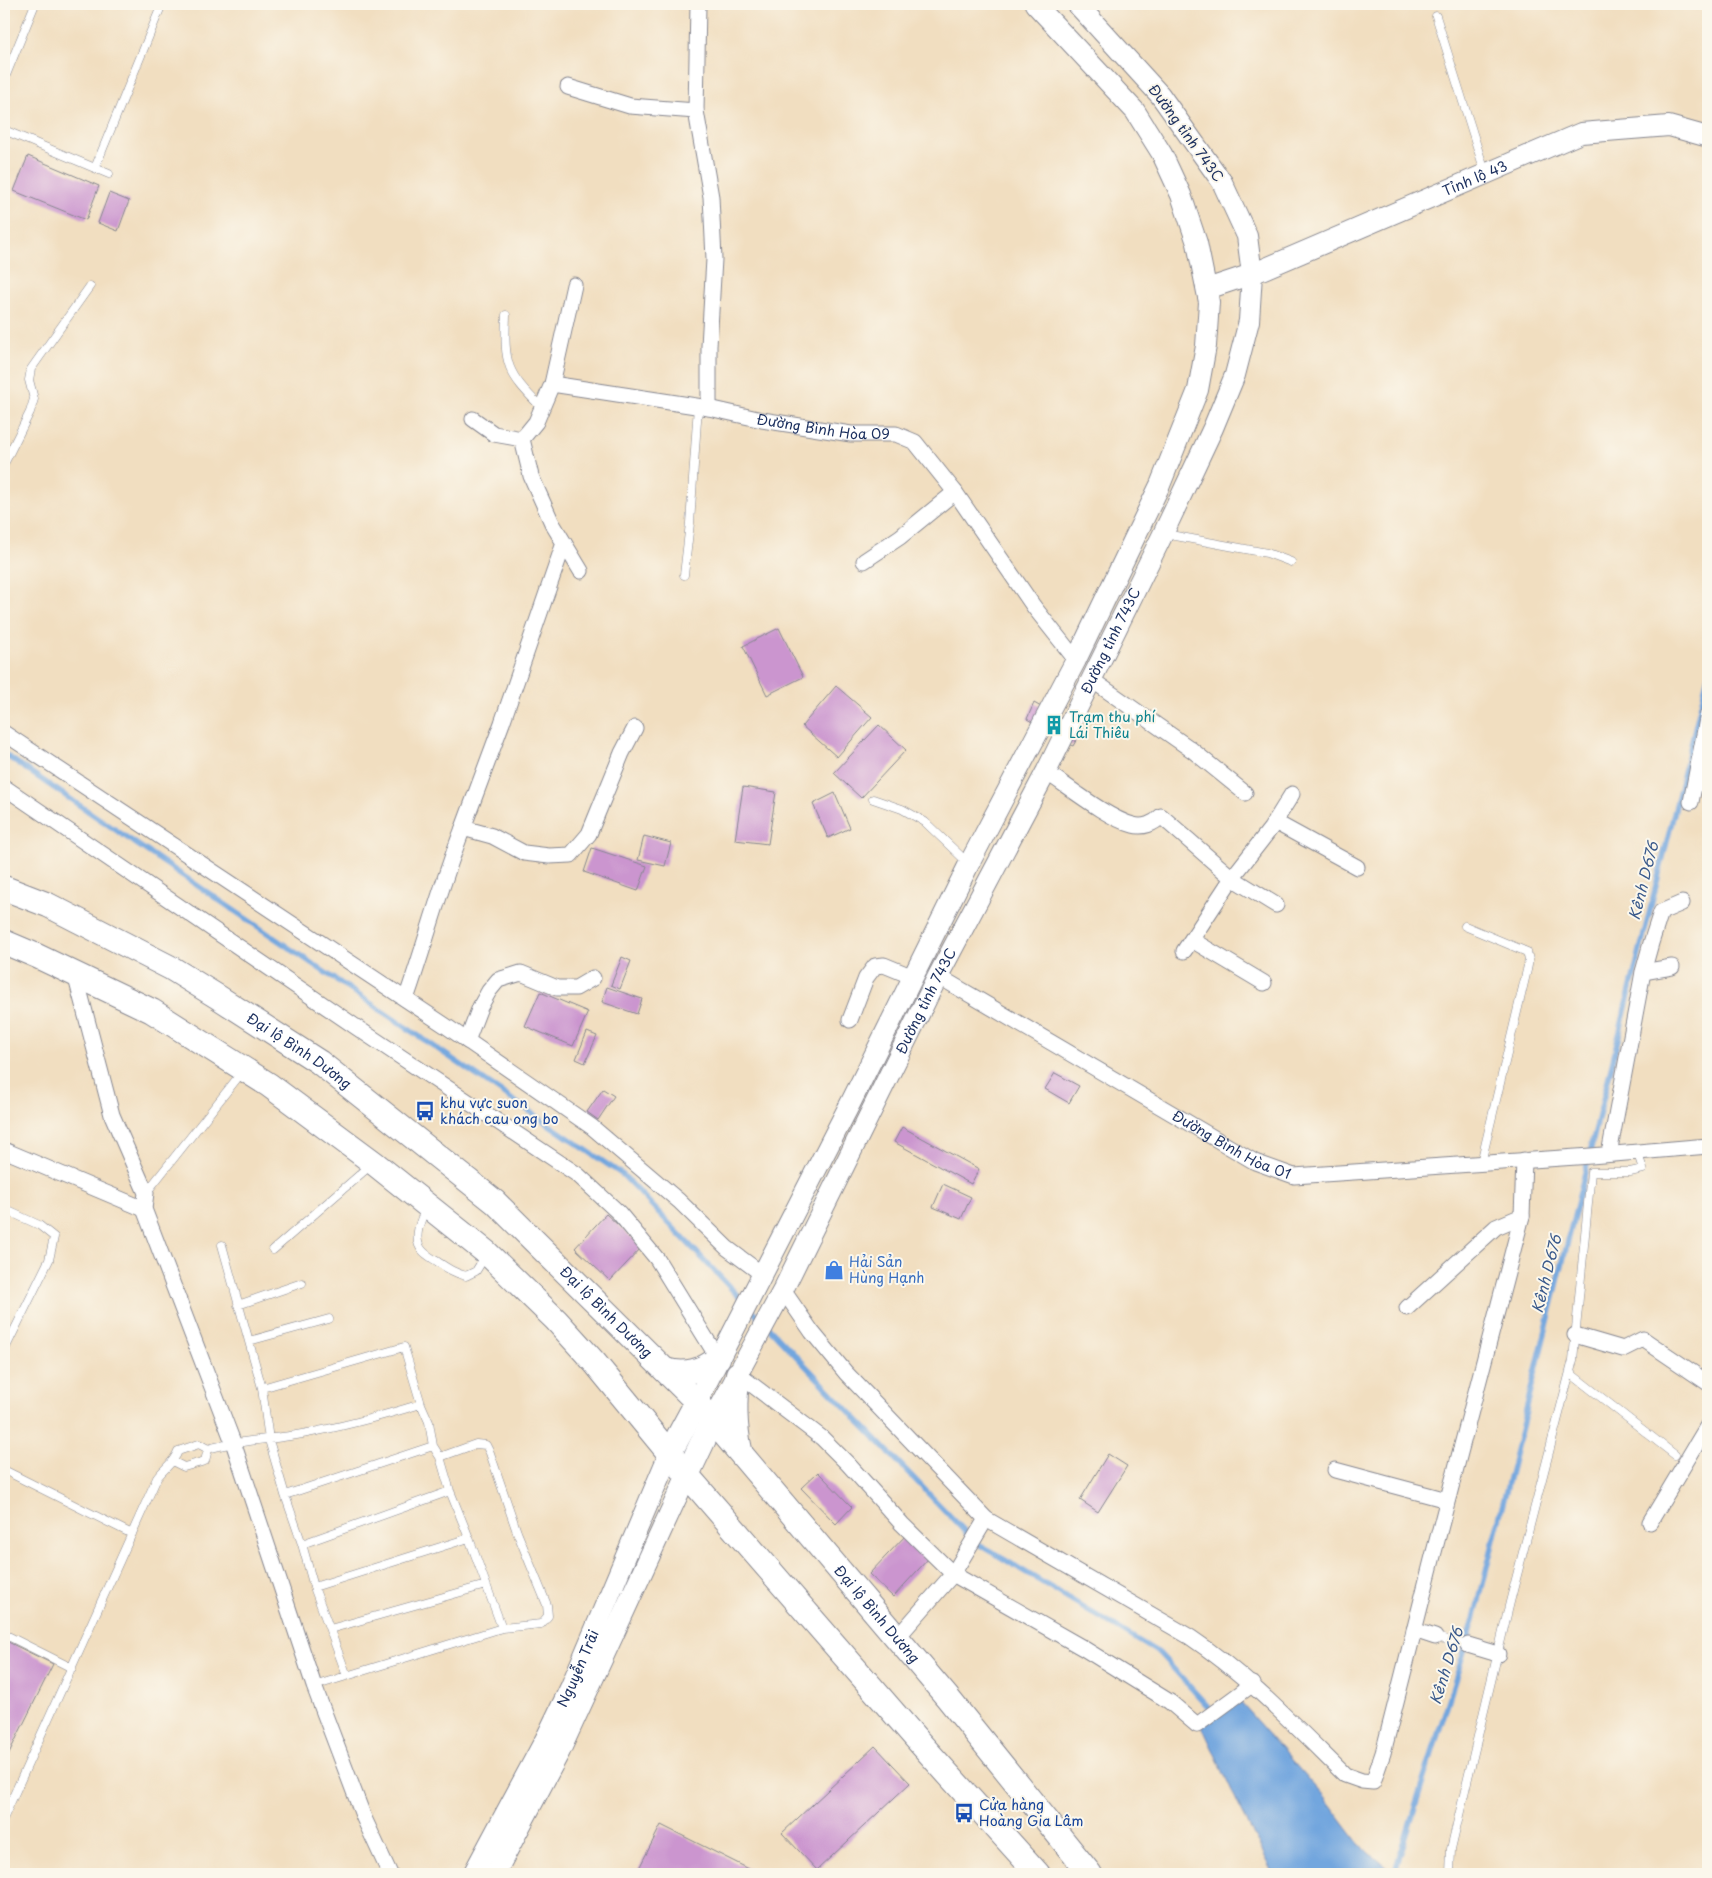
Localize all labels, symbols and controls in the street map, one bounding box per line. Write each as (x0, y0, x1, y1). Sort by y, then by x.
street label: Đường tỉnh 743C (1144, 80, 1229, 186)
street label: Tỉnh lộ 43 (1439, 155, 1510, 201)
street label: Đường Bình Hòa 09 (755, 408, 890, 444)
street label: Đường tỉnh 743C (1075, 584, 1145, 697)
place label: Trạm thu phí Lái Thiêu (1069, 706, 1155, 743)
building icon: Trạm thu phí Lái Thiêu (1043, 714, 1065, 736)
water label: Kênh D676 (1622, 838, 1664, 922)
street label: Đường tỉnh 743C (890, 944, 961, 1058)
street label: Đại lộ Bình Dương (243, 1007, 356, 1094)
place label: khu vực suon khách cau ong bo (440, 1092, 559, 1129)
bus stop icon: khu vực suon khách cau ong bo (414, 1100, 436, 1122)
street label: Đường Bình Hòa 01 (1168, 1105, 1294, 1184)
water label: Kênh D676 (1525, 1231, 1567, 1315)
place label: Hải Sản Hùng Hạnh (849, 1251, 925, 1288)
shop icon: Hải Sản Hùng Hạnh (823, 1259, 845, 1281)
street label: Đại lộ Bình Dương (555, 1261, 658, 1362)
street label: Đại lộ Bình Dương (829, 1560, 925, 1668)
water label: Kênh D676 (1423, 1623, 1469, 1707)
street label: Nguyễn Trãi (551, 1626, 604, 1710)
place label: Cửa hàng Hoàng Gia Lâm (979, 1794, 1083, 1831)
bus stop icon: Cửa hàng Hoàng Gia Lâm (953, 1802, 975, 1824)

